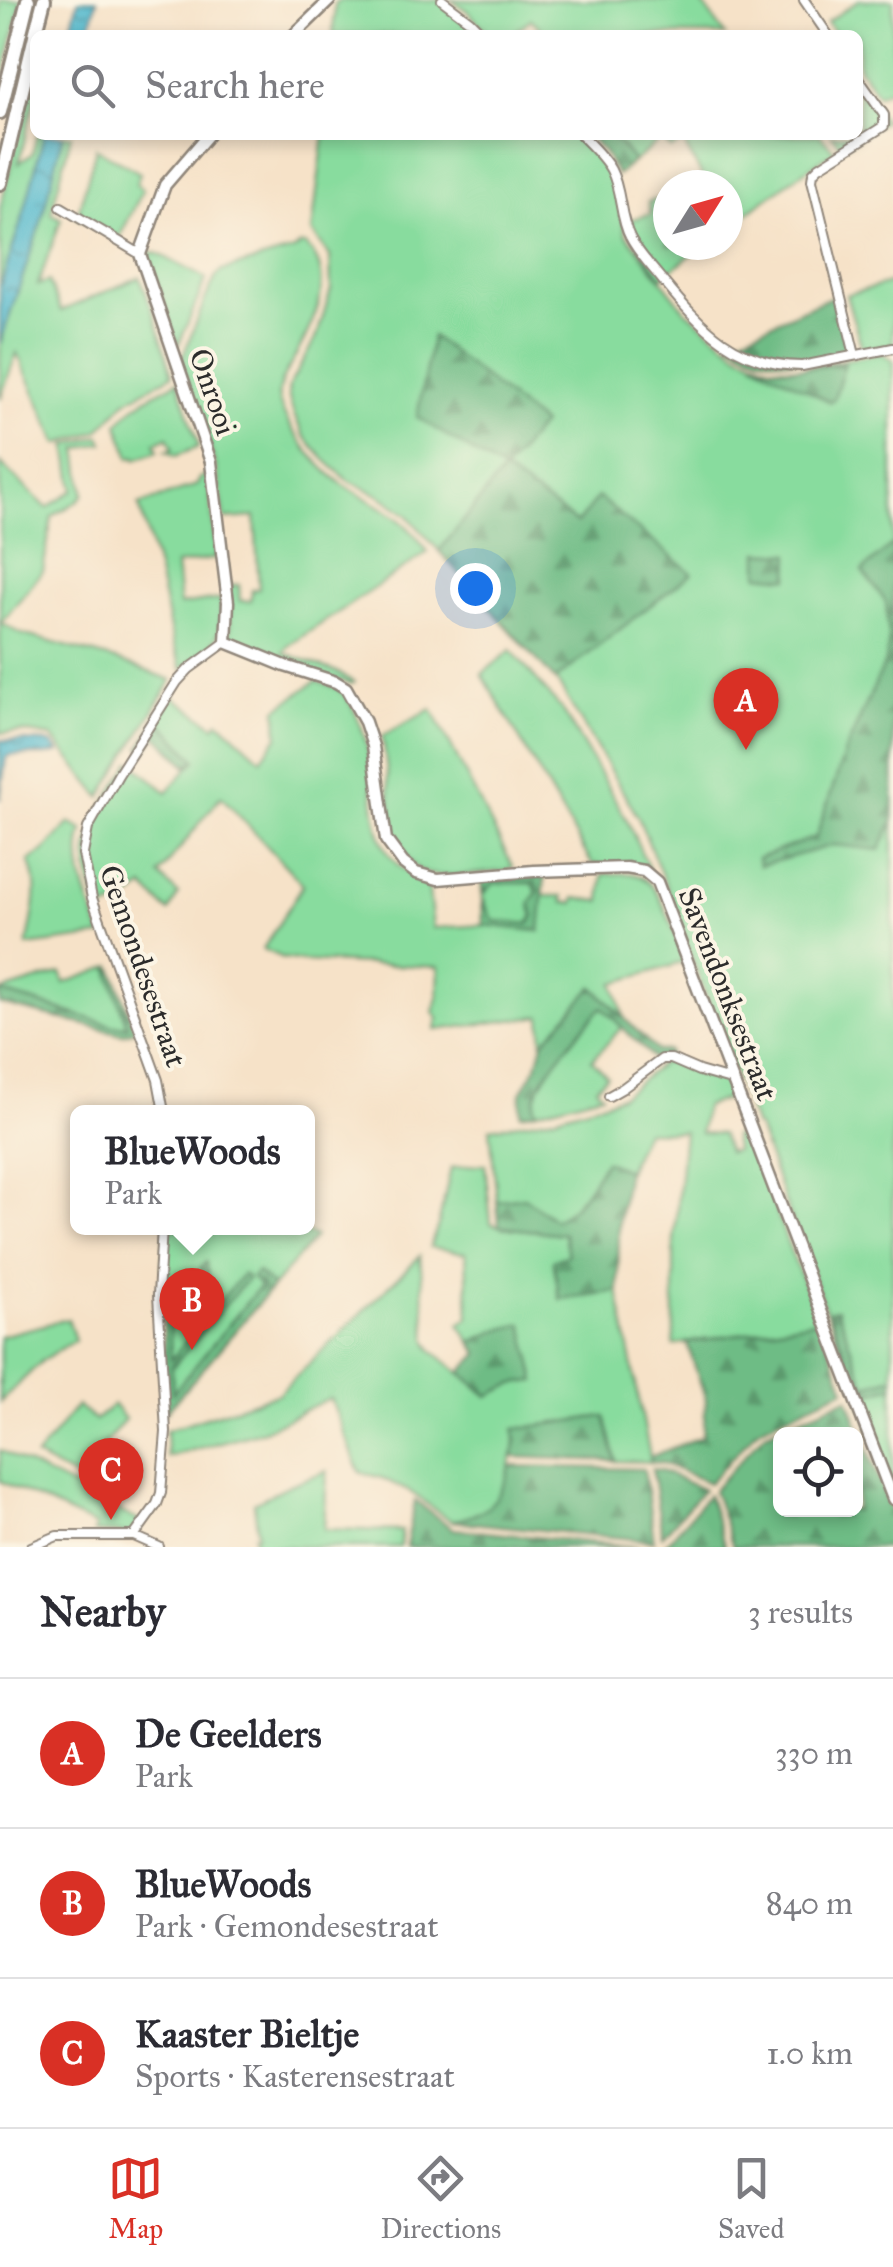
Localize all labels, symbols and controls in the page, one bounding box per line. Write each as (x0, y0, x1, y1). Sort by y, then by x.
search box (30, 30, 863, 140)
icon: search (65, 58, 120, 113)
text: Search here (145, 62, 325, 108)
north arrow (653, 170, 743, 260)
street label: Onrooi (181, 344, 245, 440)
your location (450, 563, 501, 614)
pin: A (714, 668, 778, 750)
street label: Gemondesestraat (92, 860, 194, 1072)
street label: Savendonksestraat (671, 882, 785, 1106)
popup (70, 1105, 315, 1235)
text: BlueWoods (104, 1128, 281, 1174)
text: Park (104, 1174, 162, 1213)
pin: B (160, 1268, 224, 1350)
map controls (773, 1427, 863, 1517)
button: locate (773, 1427, 863, 1517)
pin: C (78, 1438, 144, 1520)
text: Nearby (40, 1586, 165, 1638)
text: 3 results (748, 1593, 853, 1632)
text: De Geelders (135, 1711, 322, 1757)
text: A (62, 1734, 83, 1773)
text: 330 m (775, 1734, 853, 1773)
text: Park (135, 1757, 193, 1796)
text: BlueWoods (135, 1861, 311, 1907)
text: B (62, 1884, 83, 1923)
text: 840 m (766, 1884, 853, 1923)
text: Park · Gemondesestraat (135, 1907, 439, 1946)
text: Kaaster Bieltje (135, 2011, 359, 2057)
text: C (62, 2034, 83, 2073)
text: 1.0 km (766, 2034, 853, 2073)
text: Sports · Kasterensestraat (135, 2057, 455, 2096)
tab: Map (108, 2151, 163, 2246)
tab: Directions (380, 2151, 501, 2246)
tab: Saved (718, 2151, 785, 2246)

